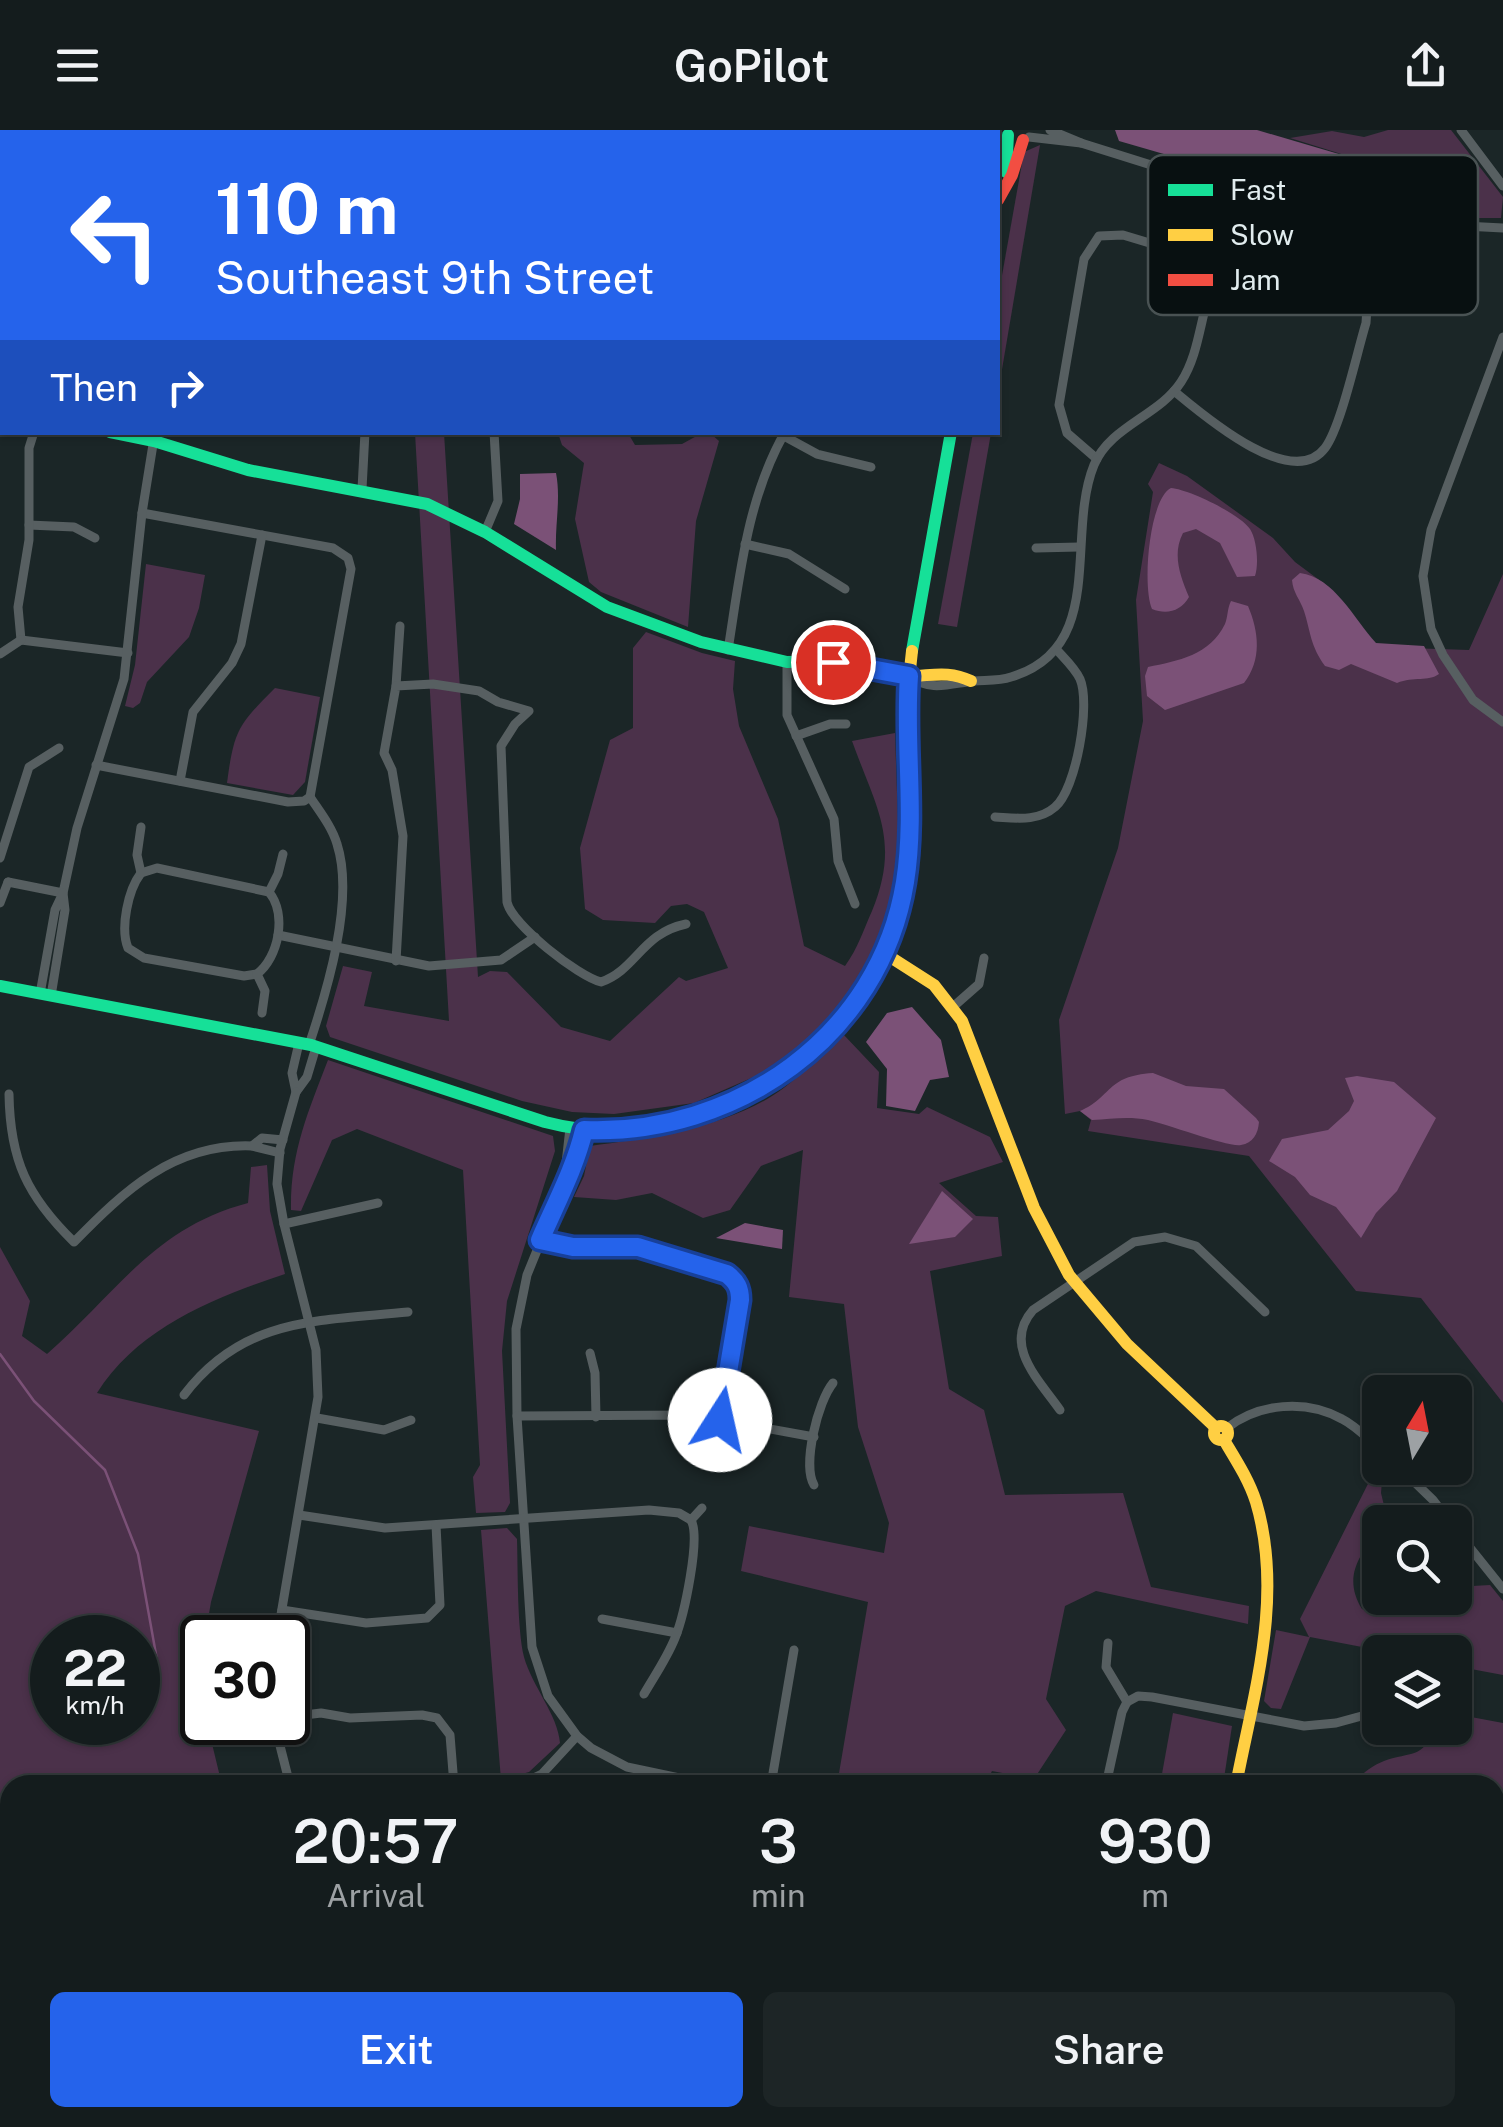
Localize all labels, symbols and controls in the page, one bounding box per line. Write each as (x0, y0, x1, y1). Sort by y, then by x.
icon: menu (50, 38, 105, 93)
icon: share (1398, 38, 1453, 93)
text: GoPilot (674, 39, 829, 92)
legend (1148, 155, 1478, 315)
text: 110 m (215, 167, 399, 250)
icon: left (50, 170, 180, 300)
text: Fast (1230, 173, 1286, 206)
text: Slow (1230, 218, 1294, 251)
text: Southeast 9th Street (215, 251, 655, 304)
text: Jam (1230, 263, 1281, 296)
icon: right (158, 360, 213, 415)
text: Then (50, 365, 138, 410)
pin (791, 620, 876, 705)
icon: arrive (806, 635, 861, 690)
position arrow (668, 1368, 772, 1472)
north arrow (1362, 1375, 1472, 1485)
map controls (1362, 1375, 1472, 1745)
button: search (1362, 1505, 1472, 1615)
speed limit sign: 30 (180, 1615, 310, 1745)
button: layers (1362, 1635, 1472, 1745)
text: 22 (63, 1638, 127, 1697)
text: km/h (66, 1690, 124, 1720)
text: 20:57 (292, 1806, 459, 1877)
text: 3 (759, 1806, 798, 1877)
text: 930 (1098, 1806, 1213, 1877)
text: Arrival (326, 1877, 425, 1914)
text: min (751, 1877, 805, 1914)
text: m (1141, 1877, 1169, 1914)
button: Exit (50, 1992, 743, 2107)
button: Share (763, 1992, 1455, 2107)

